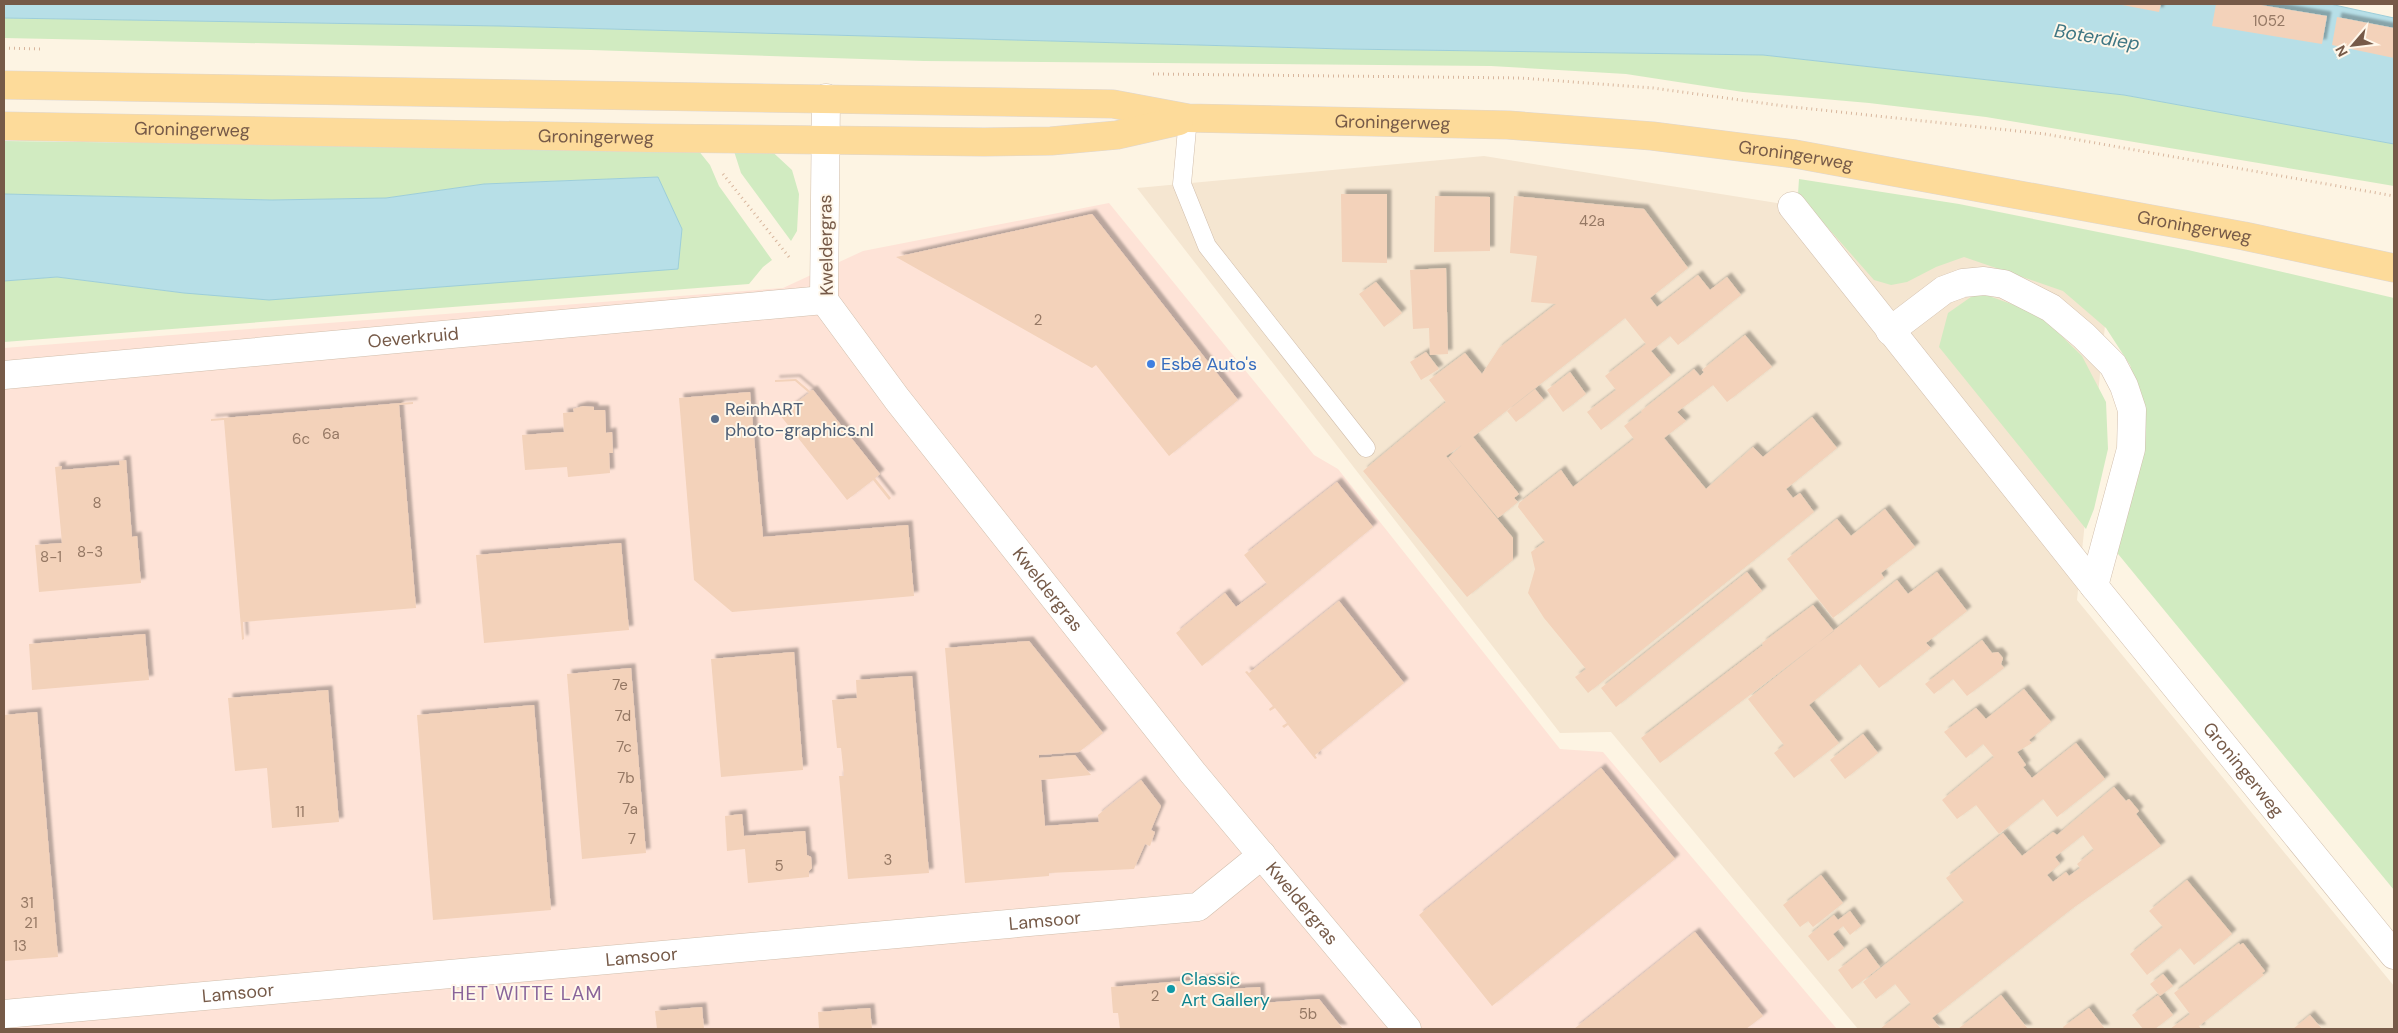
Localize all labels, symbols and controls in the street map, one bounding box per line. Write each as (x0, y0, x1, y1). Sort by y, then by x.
house number: 1052 (2253, 11, 2285, 31)
water label: Boterdiep (2052, 18, 2142, 56)
north arrow (2328, 20, 2378, 70)
text: N (2331, 42, 2352, 60)
street label: Groningerweg (1334, 109, 1451, 136)
street label: Groningerweg (134, 116, 250, 143)
street label: Groningerweg (538, 124, 654, 150)
street label: Groningerweg (1737, 135, 1855, 176)
street label: Kweldergras (813, 194, 839, 296)
street label: Groningerweg (2135, 205, 2254, 249)
house number: 42a (1579, 211, 1605, 231)
house number: 2 (1034, 310, 1042, 330)
street label: Oeverkruid (367, 321, 460, 354)
place label: Esbé Auto's (1161, 352, 1257, 376)
marker: Esbé Auto's (1145, 358, 1157, 370)
place label: ReinhART photo-graphics.nl (725, 397, 874, 442)
marker: ReinhART photo-graphics.nl (709, 413, 721, 425)
house number: 6a (322, 424, 340, 444)
house number: 6c (292, 429, 310, 449)
house number: 8 (92, 493, 102, 513)
house number: 8-3 (77, 542, 103, 562)
street label: Kweldergras (1007, 542, 1089, 637)
house number: 8-1 (40, 547, 62, 567)
house number: 7e (612, 675, 628, 695)
house number: 7d (615, 706, 631, 726)
street label: Groningerweg (2197, 717, 2289, 822)
house number: 7c (616, 737, 632, 757)
house number: 7b (617, 768, 635, 788)
house number: 7a (622, 799, 638, 819)
house number: 11 (295, 802, 305, 822)
house number: 7 (628, 829, 636, 849)
house number: 3 (884, 850, 892, 870)
house number: 5 (774, 856, 784, 876)
street label: Kweldergras (1260, 857, 1344, 950)
house number: 31 (20, 893, 34, 913)
street label: Lamsoor (1008, 906, 1082, 936)
house number: 21 (24, 913, 38, 933)
house number: 13 (13, 936, 27, 956)
street label: Lamsoor (604, 942, 679, 972)
place label: Classic Art Gallery (1181, 967, 1270, 1012)
street label: Lamsoor (201, 978, 276, 1008)
district label: HET WITTE LAM (452, 981, 602, 1006)
marker: Classic Art Gallery (1165, 983, 1177, 995)
house number: 2 (1151, 986, 1159, 1006)
house number: 5b (1299, 1004, 1317, 1024)

